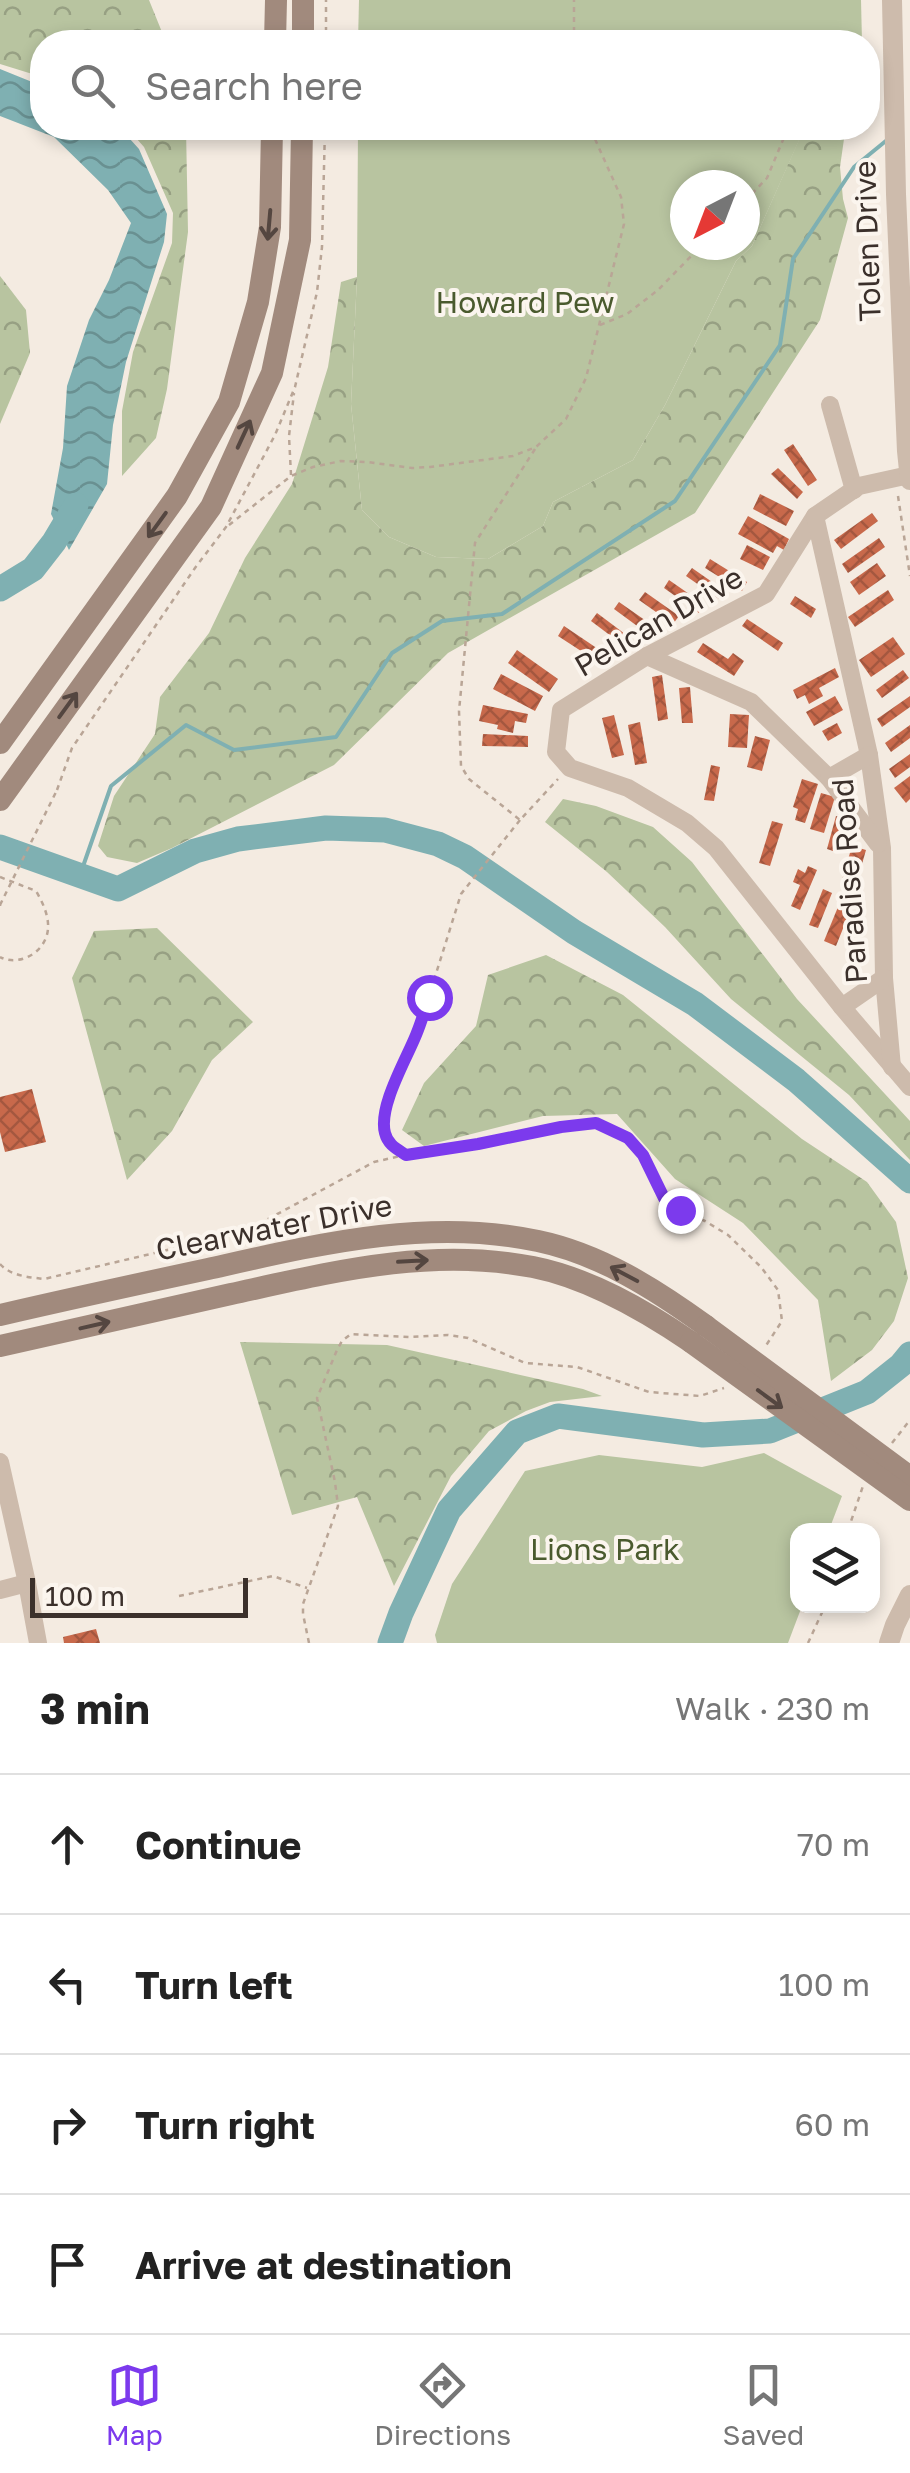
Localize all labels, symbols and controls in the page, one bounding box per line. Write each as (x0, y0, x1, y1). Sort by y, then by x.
search box (30, 30, 880, 140)
icon: search (65, 58, 120, 113)
text: Search here (145, 63, 363, 108)
street label: Tolen Drive (846, 160, 888, 322)
north arrow (670, 170, 760, 260)
one-way arrow (259, 208, 278, 240)
park label: Howard Pew (435, 284, 615, 320)
one-way arrow (236, 420, 255, 450)
one-way arrow (147, 511, 168, 538)
street label: Pelican Drive (568, 559, 749, 684)
one-way arrow (57, 692, 78, 719)
street label: Paradise Road (824, 777, 874, 985)
route start (407, 975, 453, 1021)
street label: Clearwater Drive (153, 1186, 395, 1268)
route end (658, 1188, 704, 1234)
one-way arrow (397, 1251, 429, 1270)
one-way arrow (609, 1264, 639, 1283)
one-way arrow (78, 1314, 110, 1333)
one-way arrow (755, 1388, 783, 1409)
map controls (790, 1523, 880, 1613)
button: layers (790, 1523, 880, 1613)
park label: Lions Park (530, 1531, 680, 1567)
scale bar (30, 1573, 248, 1618)
text: 100 m (45, 1579, 125, 1612)
text: 3 min (40, 1683, 150, 1733)
text: Walk · 230 m (675, 1689, 870, 1727)
icon: ahead (40, 1817, 95, 1872)
text: Continue (135, 1822, 301, 1867)
text: 70 m (797, 1825, 870, 1863)
icon: left (40, 1957, 95, 2012)
text: Turn left (135, 1962, 293, 2007)
text: 100 m (778, 1965, 870, 2003)
icon: right (40, 2097, 95, 2152)
text: Turn right (135, 2102, 315, 2147)
text: 60 m (794, 2105, 870, 2143)
icon: arrive (40, 2237, 95, 2292)
text: Arrive at destination (135, 2242, 512, 2287)
tab: Map (106, 2358, 163, 2451)
tab: Directions (374, 2358, 511, 2451)
tab: Saved (722, 2358, 804, 2451)

